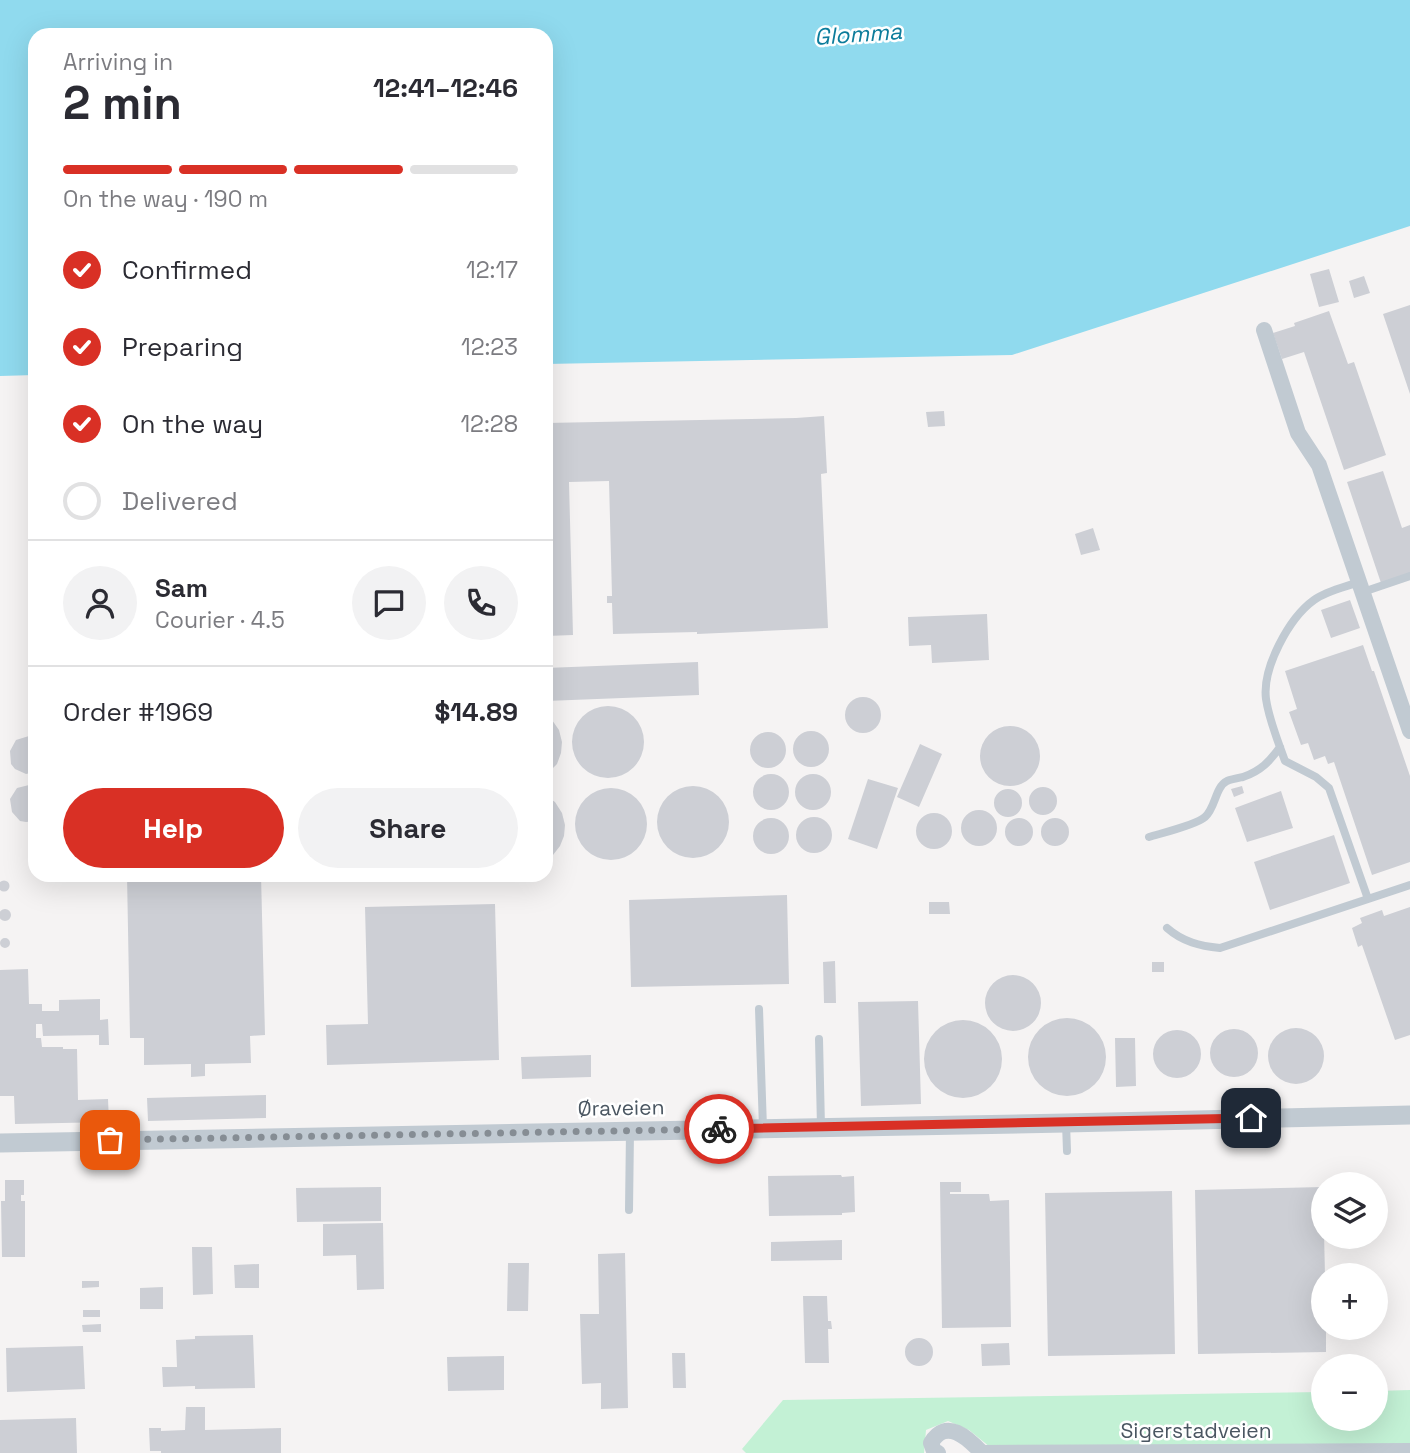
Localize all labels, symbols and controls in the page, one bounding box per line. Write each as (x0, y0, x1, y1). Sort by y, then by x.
water label: Glomma (813, 16, 904, 52)
text: Arriving in (63, 47, 173, 77)
text: 12:41–12:46 (373, 71, 518, 105)
text: 2 min (63, 74, 182, 132)
text: On the way · 190 m (63, 184, 268, 214)
icon: check (63, 251, 101, 289)
text: Confirmed (122, 253, 252, 287)
text: 12:17 (466, 255, 518, 285)
icon: check (63, 328, 101, 366)
text: Preparing (122, 330, 243, 364)
text: 12:23 (461, 332, 518, 362)
icon: check (63, 405, 101, 443)
text: On the way (122, 407, 263, 441)
text: 12:28 (461, 409, 518, 439)
text: Delivered (122, 484, 238, 518)
button: person (63, 566, 137, 640)
button: chat (352, 566, 426, 640)
button: phone (444, 566, 518, 640)
text: Sam (155, 571, 208, 605)
text: Courier · 4.5 (155, 605, 285, 635)
text: Order #1969 (63, 695, 213, 729)
text: $14.89 (435, 695, 518, 729)
button: Help (63, 788, 284, 868)
button: Share (298, 788, 518, 868)
pin (1221, 1088, 1281, 1148)
street label: Øraveien (577, 1093, 665, 1122)
courier (684, 1094, 754, 1164)
icon: home (1232, 1099, 1270, 1137)
pin (80, 1110, 140, 1170)
icon: bike (700, 1110, 738, 1148)
icon: bag (91, 1121, 129, 1159)
map controls (1311, 1172, 1388, 1431)
button: layers (1311, 1172, 1388, 1249)
button: + (1311, 1263, 1388, 1340)
button: − (1311, 1354, 1388, 1431)
street label: Sigerstadveien (1120, 1417, 1272, 1444)

